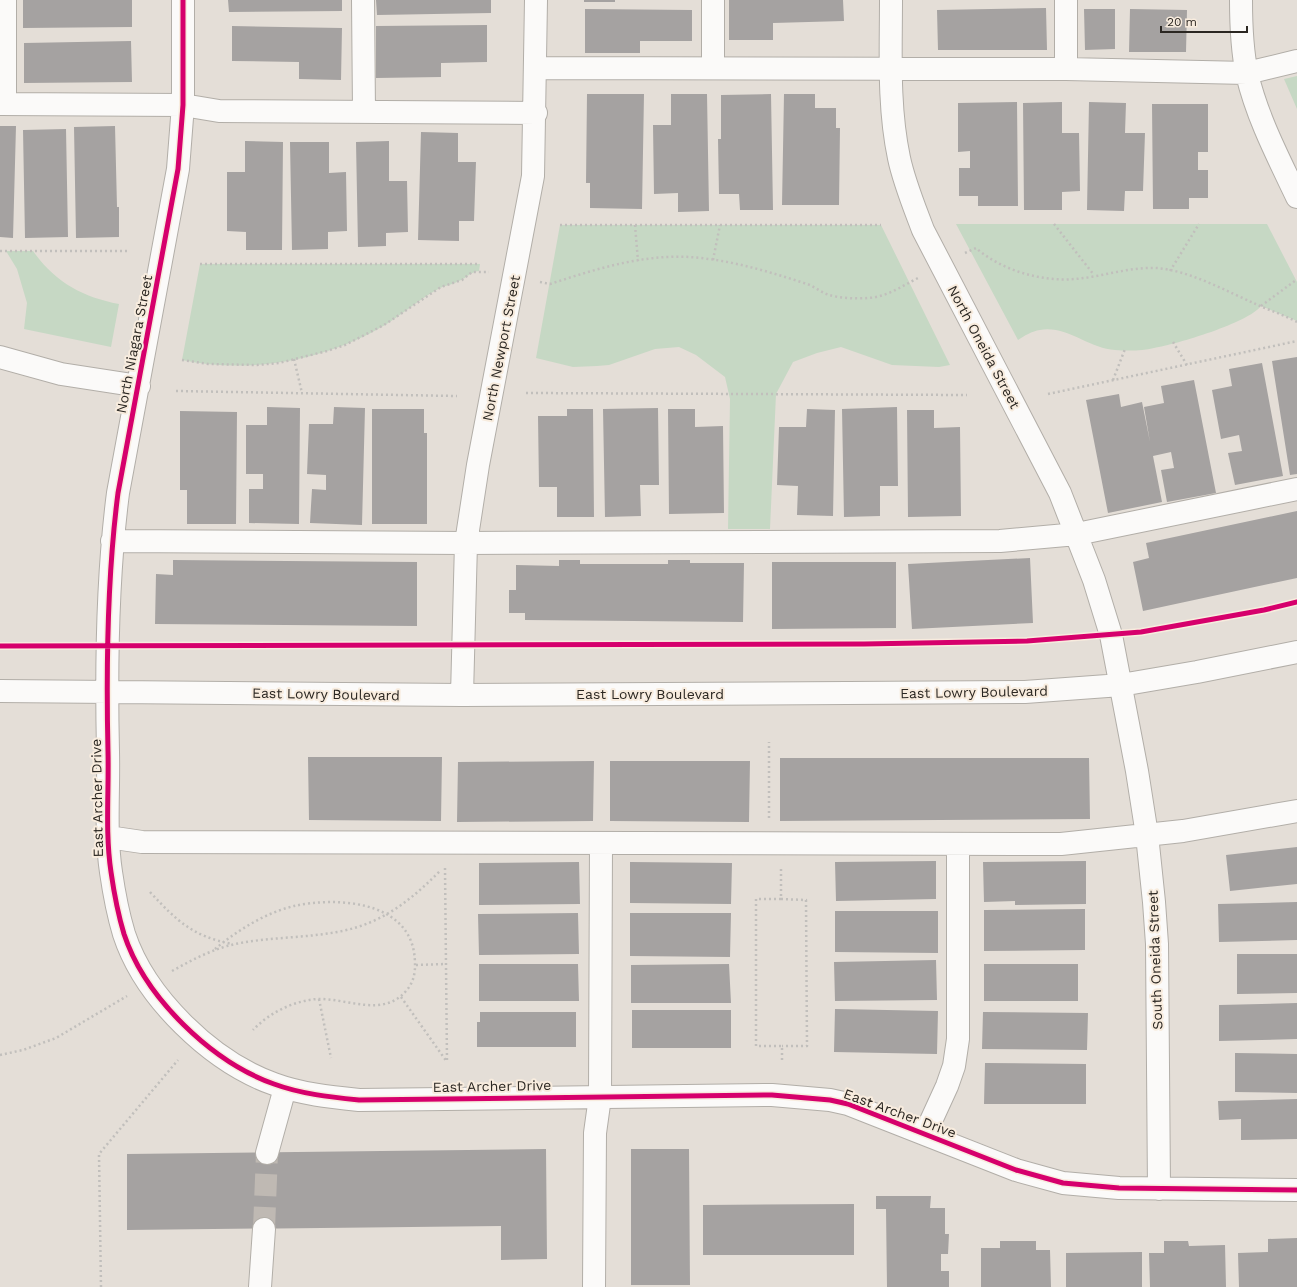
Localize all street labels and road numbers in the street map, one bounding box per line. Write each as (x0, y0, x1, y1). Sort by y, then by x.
street label: North Niagara Street (113, 273, 155, 414)
street label: North Newport Street (479, 274, 523, 422)
street label: North Oneida Street (945, 283, 1023, 411)
street label: East Lowry Boulevard (900, 683, 1048, 701)
street label: East Lowry Boulevard (252, 685, 400, 703)
street label: East Lowry Boulevard (576, 686, 724, 702)
street label: East Archer Drive (88, 739, 106, 857)
street label: South Oneida Street (1145, 890, 1165, 1030)
street label: East Archer Drive (433, 1077, 551, 1095)
street label: East Archer Drive (842, 1085, 958, 1141)

